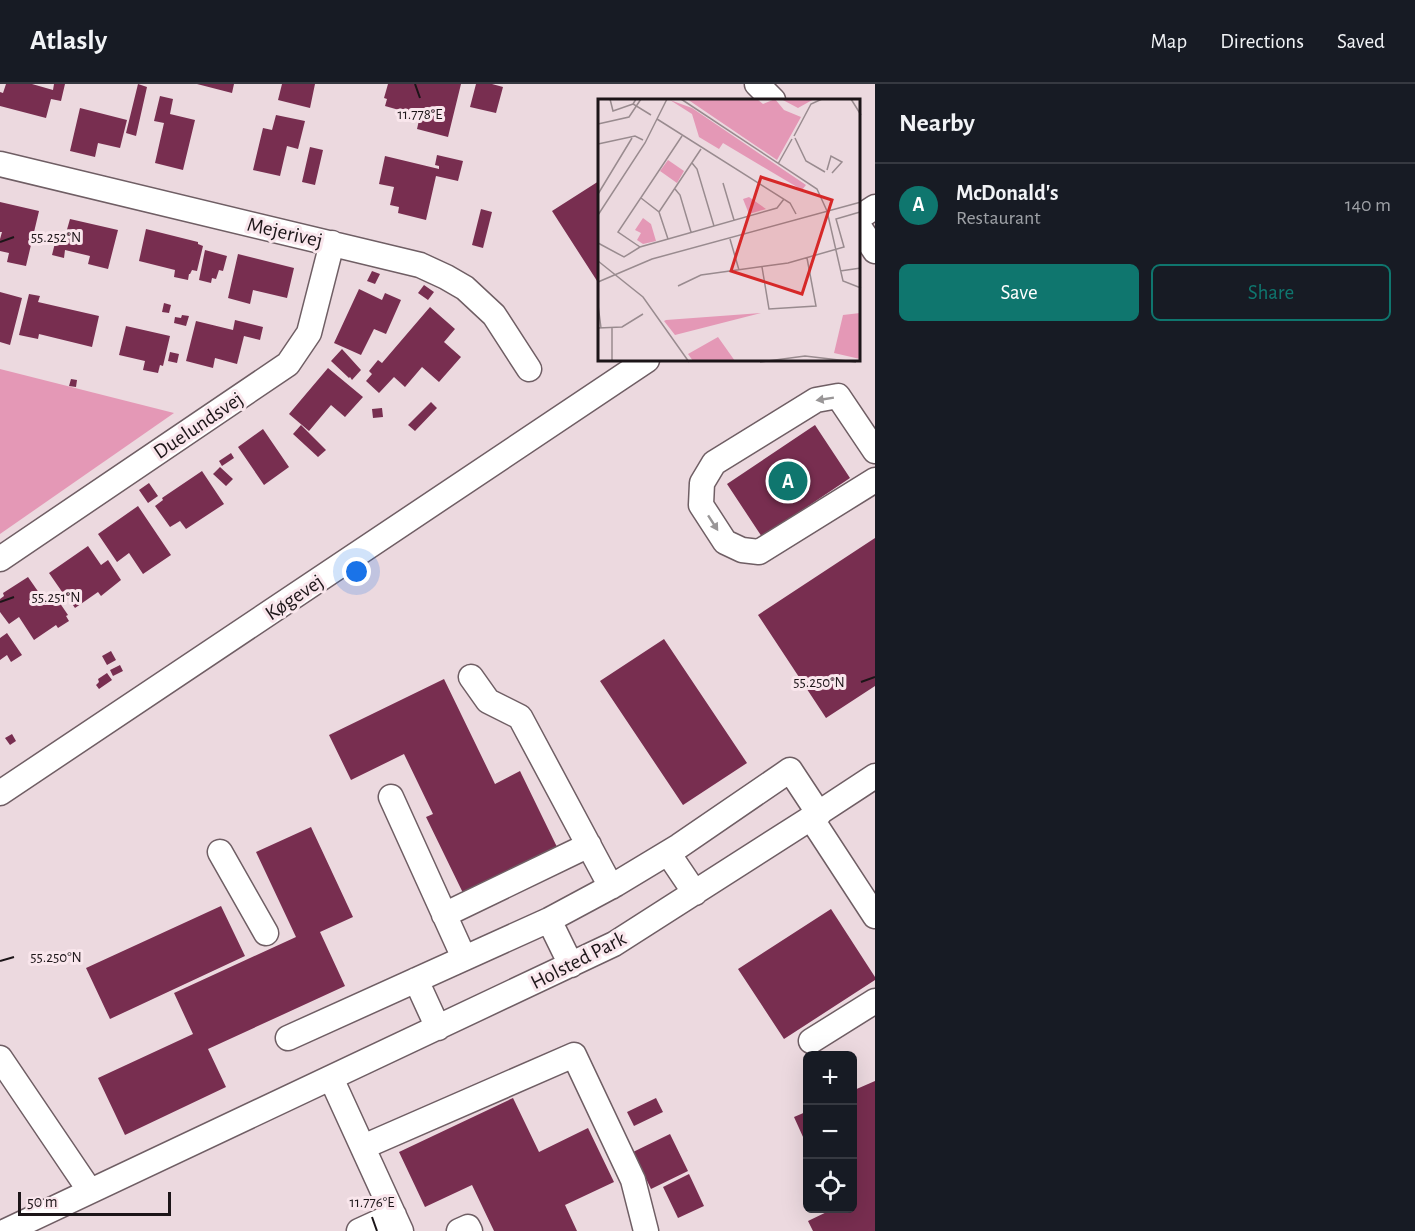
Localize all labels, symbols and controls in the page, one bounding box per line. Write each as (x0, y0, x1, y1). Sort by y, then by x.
text: Atlasly (30, 27, 107, 55)
text: Map (1151, 31, 1187, 52)
text: Directions (1220, 31, 1304, 52)
text: Saved (1337, 31, 1385, 52)
inset map (598, 99, 860, 362)
text: 11.778°E (397, 107, 443, 122)
text: Nearby (899, 110, 975, 136)
text: McDonald's (956, 182, 1058, 204)
text: A (913, 195, 925, 215)
text: 140 m (1345, 195, 1391, 215)
text: Restaurant (956, 208, 1041, 228)
street label: Mejerivej (245, 214, 325, 251)
text: 55.252°N (31, 230, 81, 245)
button: Save (899, 264, 1139, 321)
button: Share (1151, 264, 1391, 321)
street label: Duelundsvej (150, 388, 247, 463)
one-way arrow (815, 394, 834, 403)
pin: A (768, 458, 808, 504)
one-way arrow (707, 514, 718, 531)
your location (342, 557, 371, 586)
street label: Køgevej (261, 571, 327, 624)
text: 55.251°N (32, 590, 80, 605)
text: 55.250°N (793, 675, 845, 690)
street label: Holsted Park (527, 927, 630, 993)
text: 55.250°N (30, 950, 82, 965)
map controls (803, 1051, 857, 1213)
button: + (803, 1051, 857, 1105)
button: − (803, 1105, 857, 1159)
button: locate (803, 1159, 857, 1213)
scale bar (18, 1189, 171, 1216)
text: 50 m (27, 1194, 58, 1210)
text: 11.776°E (350, 1195, 394, 1210)

